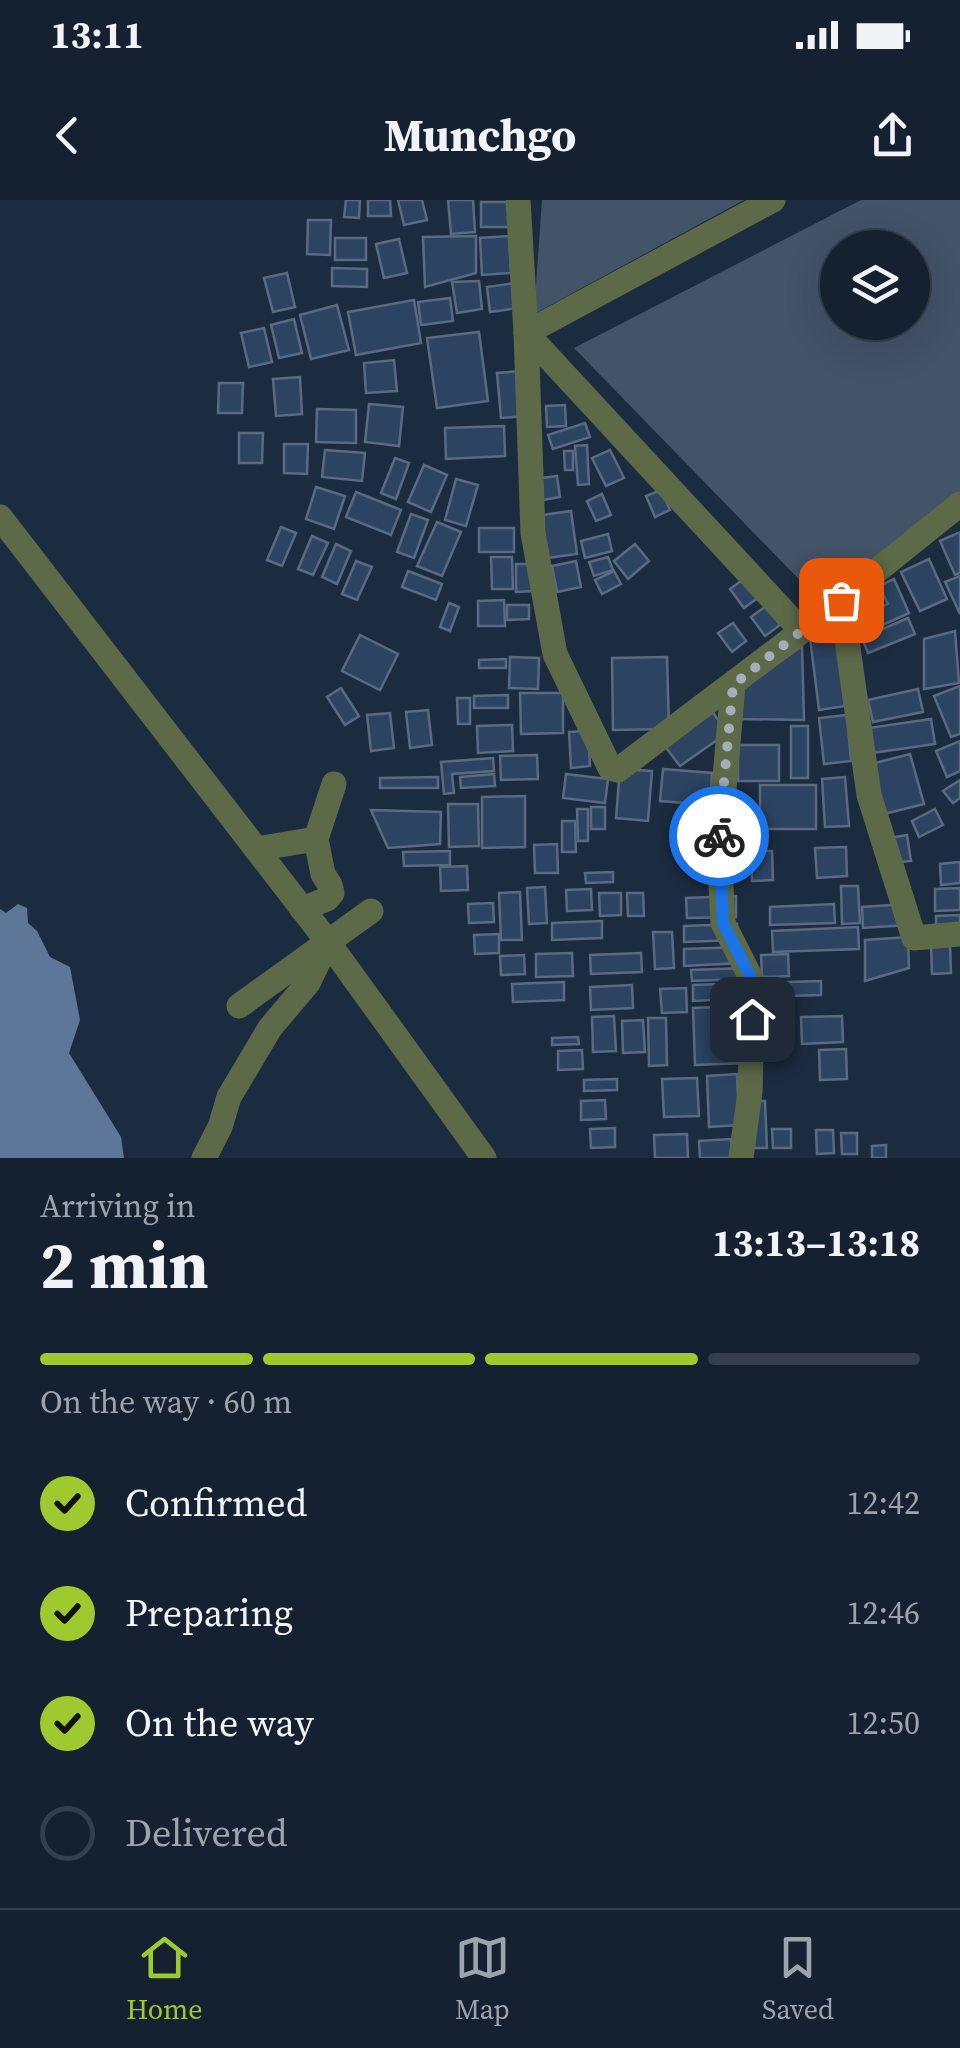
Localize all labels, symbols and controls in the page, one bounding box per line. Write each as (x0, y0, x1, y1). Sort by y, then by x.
text: 13:11 (50, 9, 144, 61)
text: Munchgo (384, 104, 576, 166)
icon: back (40, 108, 95, 163)
icon: share (865, 108, 920, 163)
map controls (820, 230, 930, 340)
button: layers (820, 230, 930, 340)
pin (799, 558, 884, 643)
icon: bag (814, 573, 869, 628)
courier (669, 786, 769, 886)
icon: bike (692, 809, 747, 864)
pin (710, 977, 795, 1062)
icon: home (725, 992, 780, 1047)
text: Arriving in (40, 1184, 195, 1228)
text: 13:13–13:18 (712, 1217, 920, 1269)
text: 2 min (40, 1221, 209, 1310)
text: On the way · 60 m (40, 1380, 292, 1424)
icon: check (40, 1476, 95, 1531)
text: Confirmed (125, 1477, 307, 1529)
text: 12:42 (846, 1481, 920, 1525)
icon: check (40, 1586, 95, 1641)
text: Preparing (125, 1587, 293, 1639)
text: 12:46 (846, 1591, 920, 1635)
icon: check (40, 1696, 95, 1751)
text: On the way (125, 1697, 314, 1749)
text: 12:50 (846, 1701, 920, 1745)
text: Delivered (125, 1807, 288, 1859)
tab: Home (126, 1930, 203, 2028)
tab: Map (455, 1930, 510, 2028)
tab: Saved (762, 1930, 834, 2028)

